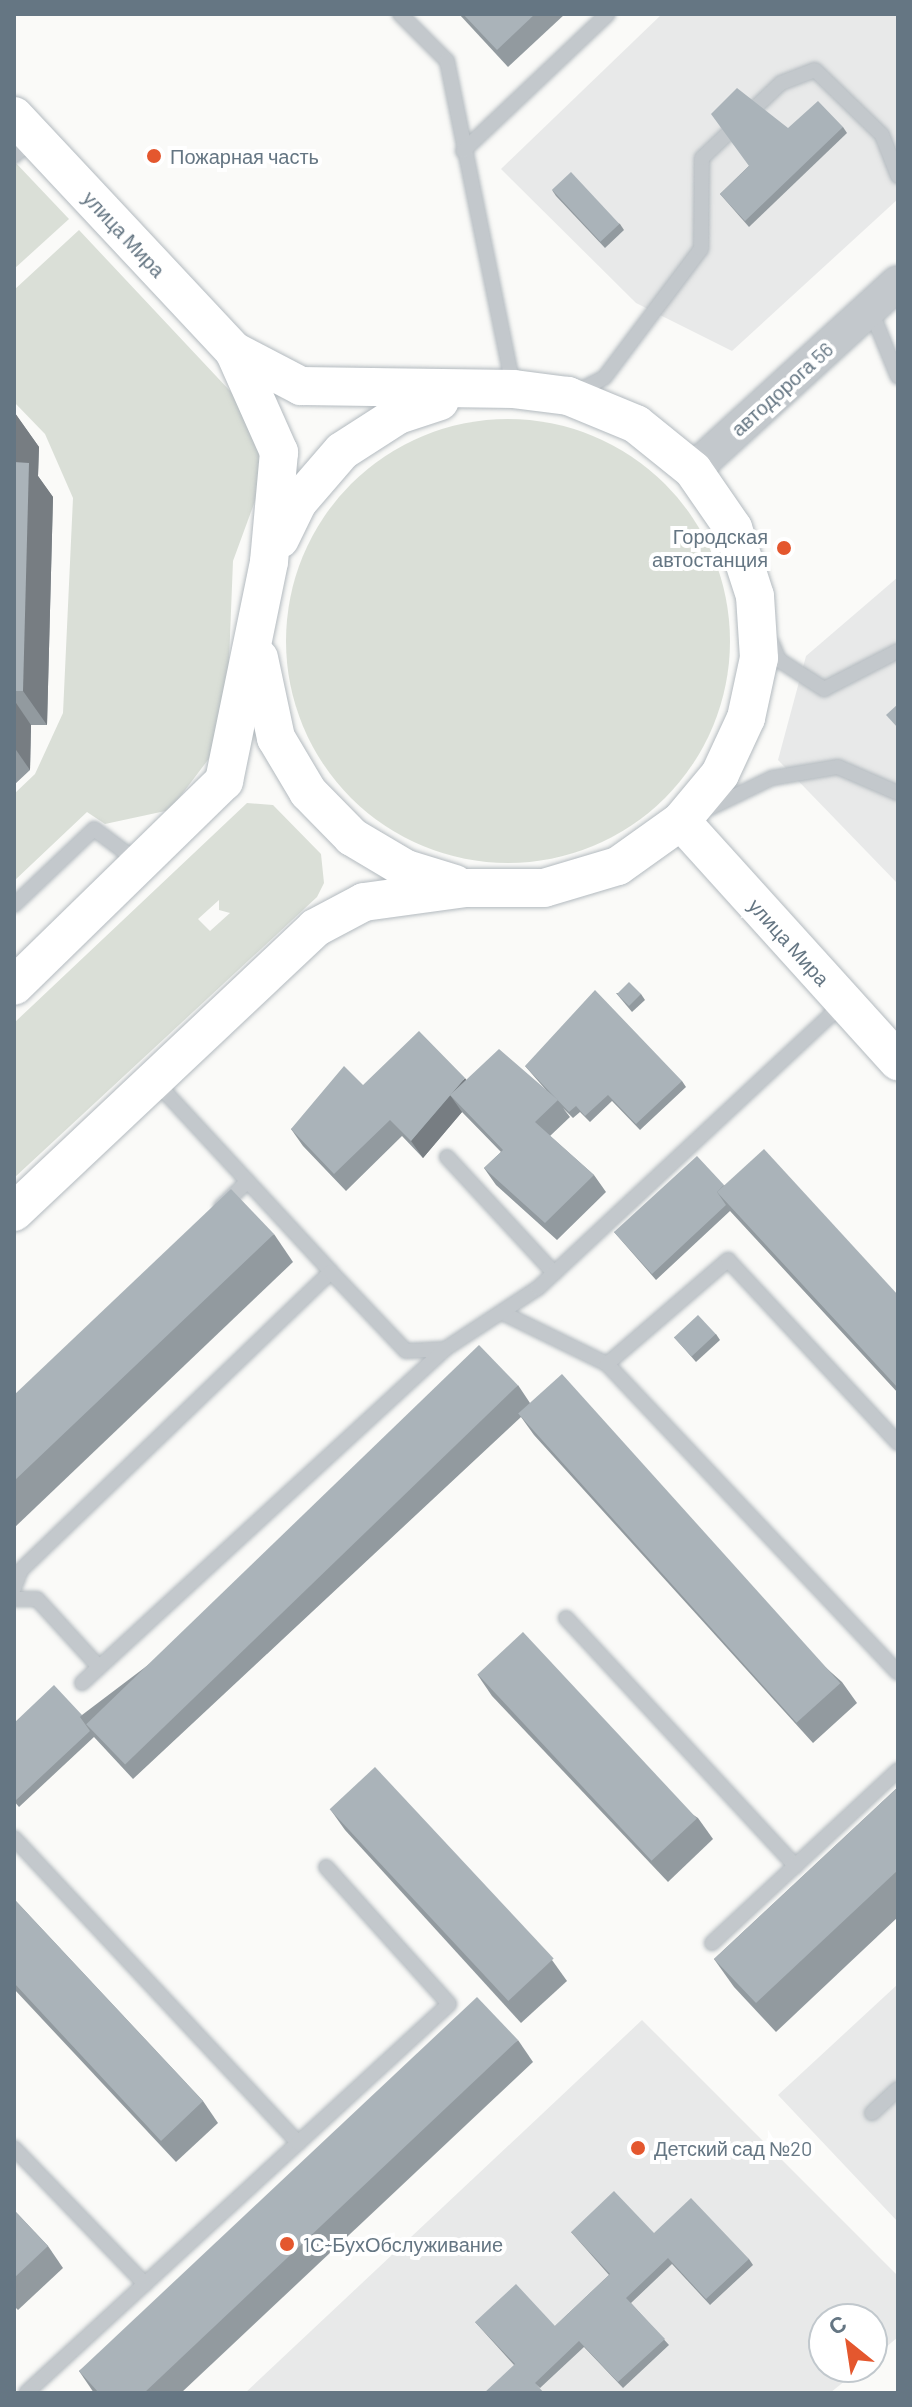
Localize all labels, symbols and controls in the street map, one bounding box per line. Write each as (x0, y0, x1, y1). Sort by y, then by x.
place label: Пожарная часть (170, 144, 319, 168)
marker: Пожарная часть (145, 147, 163, 165)
street label: улица Мира (78, 186, 170, 282)
street label: автодорога 56 (726, 337, 838, 441)
place label: Городская автостанция (652, 524, 768, 571)
marker: Городская автостанция (775, 539, 793, 557)
street label: улица Мира (744, 893, 834, 991)
place label: Детский сад №20 (654, 2136, 812, 2160)
marker: Детский сад №20 (629, 2139, 647, 2157)
place label: 1С-БухОбслуживание (303, 2232, 503, 2256)
marker: 1С-БухОбслуживание (278, 2235, 296, 2253)
north arrow (808, 2303, 888, 2383)
text: С (824, 2309, 850, 2339)

